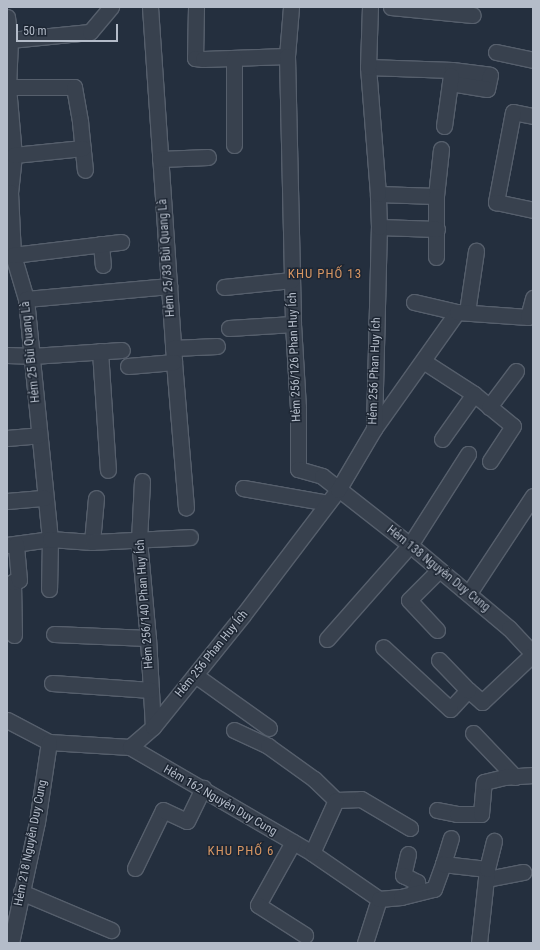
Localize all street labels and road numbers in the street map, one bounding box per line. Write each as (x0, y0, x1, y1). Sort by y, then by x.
street label: Hẻm 25/33 Bùi Quang Là (156, 198, 178, 318)
street label: Hẻm 256/126 Phan Huy Ích (286, 292, 304, 422)
street label: Hẻm 25 Bùi Quang Là (19, 301, 43, 403)
street label: Hẻm 256 Phan Huy Ích (366, 317, 384, 425)
street label: Hẻm 138 Nguyễn Duy Cung (384, 523, 492, 615)
street label: Hẻm 256/140 Phan Huy Ích (133, 539, 157, 669)
street label: Hẻm 256 Phan Huy Ích (173, 608, 251, 700)
street label: Hẻm 162 Nguyễn Duy Cung (161, 763, 279, 839)
street label: Hẻm 218 Nguyễn Duy Cung (12, 779, 50, 907)

